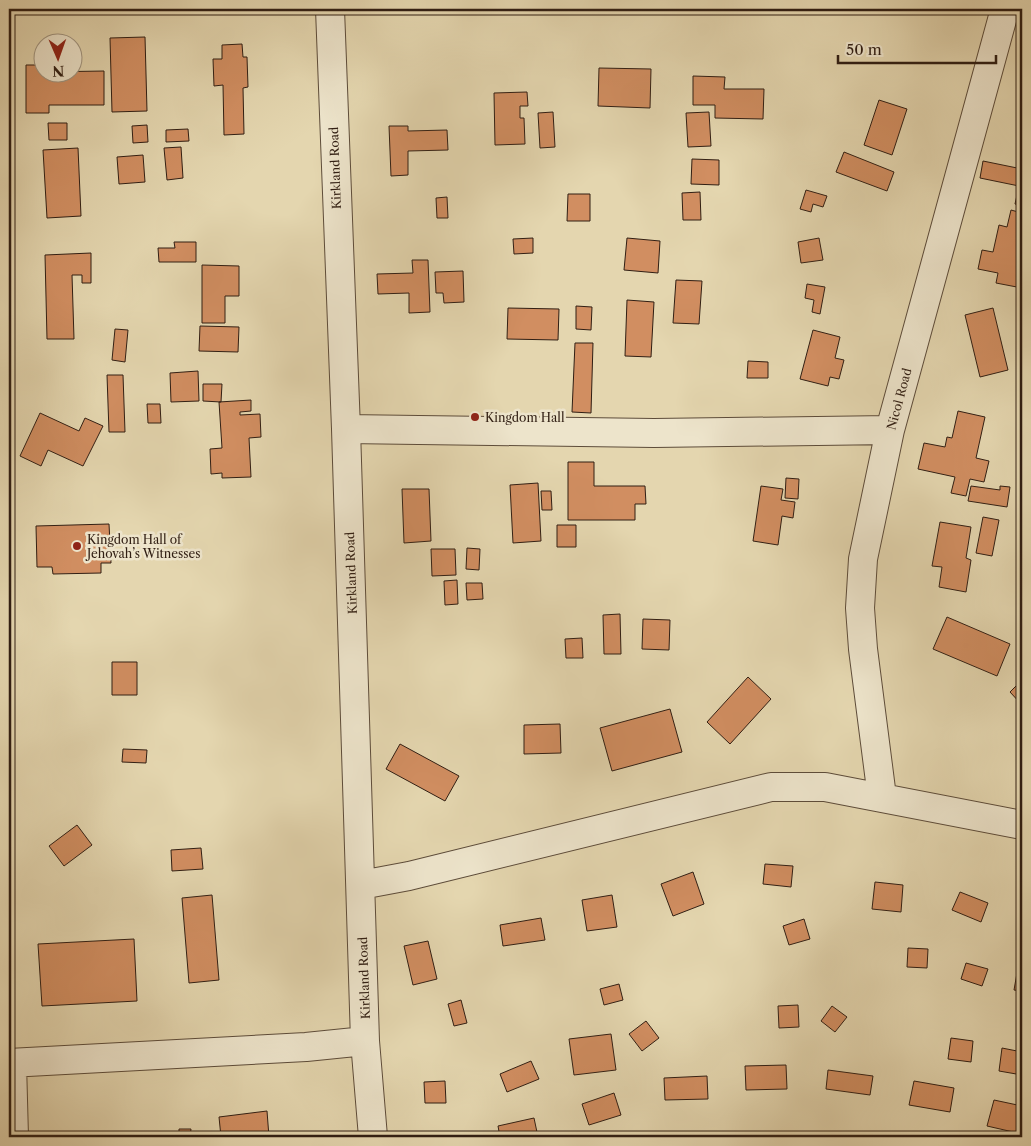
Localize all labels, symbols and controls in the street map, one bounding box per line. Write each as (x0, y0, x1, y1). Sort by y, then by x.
north arrow (32, 32, 82, 82)
scale bar (838, 32, 996, 64)
text: 50 m (846, 40, 882, 59)
text: N (52, 62, 65, 80)
street label: Kirkland Road (326, 126, 344, 210)
street label: Nicol Road (884, 366, 915, 432)
place label: Kingdom Hall (485, 410, 565, 425)
marker: Kingdom Hall (469, 411, 481, 423)
street label: Kirkland Road (342, 531, 360, 615)
place label: Kingdom Hall of Jehovah’s Witnesses (85, 532, 201, 561)
marker: Kingdom Hall of Jehovah’s Witnesses (71, 540, 83, 552)
street label: Kirkland Road (355, 936, 373, 1020)

